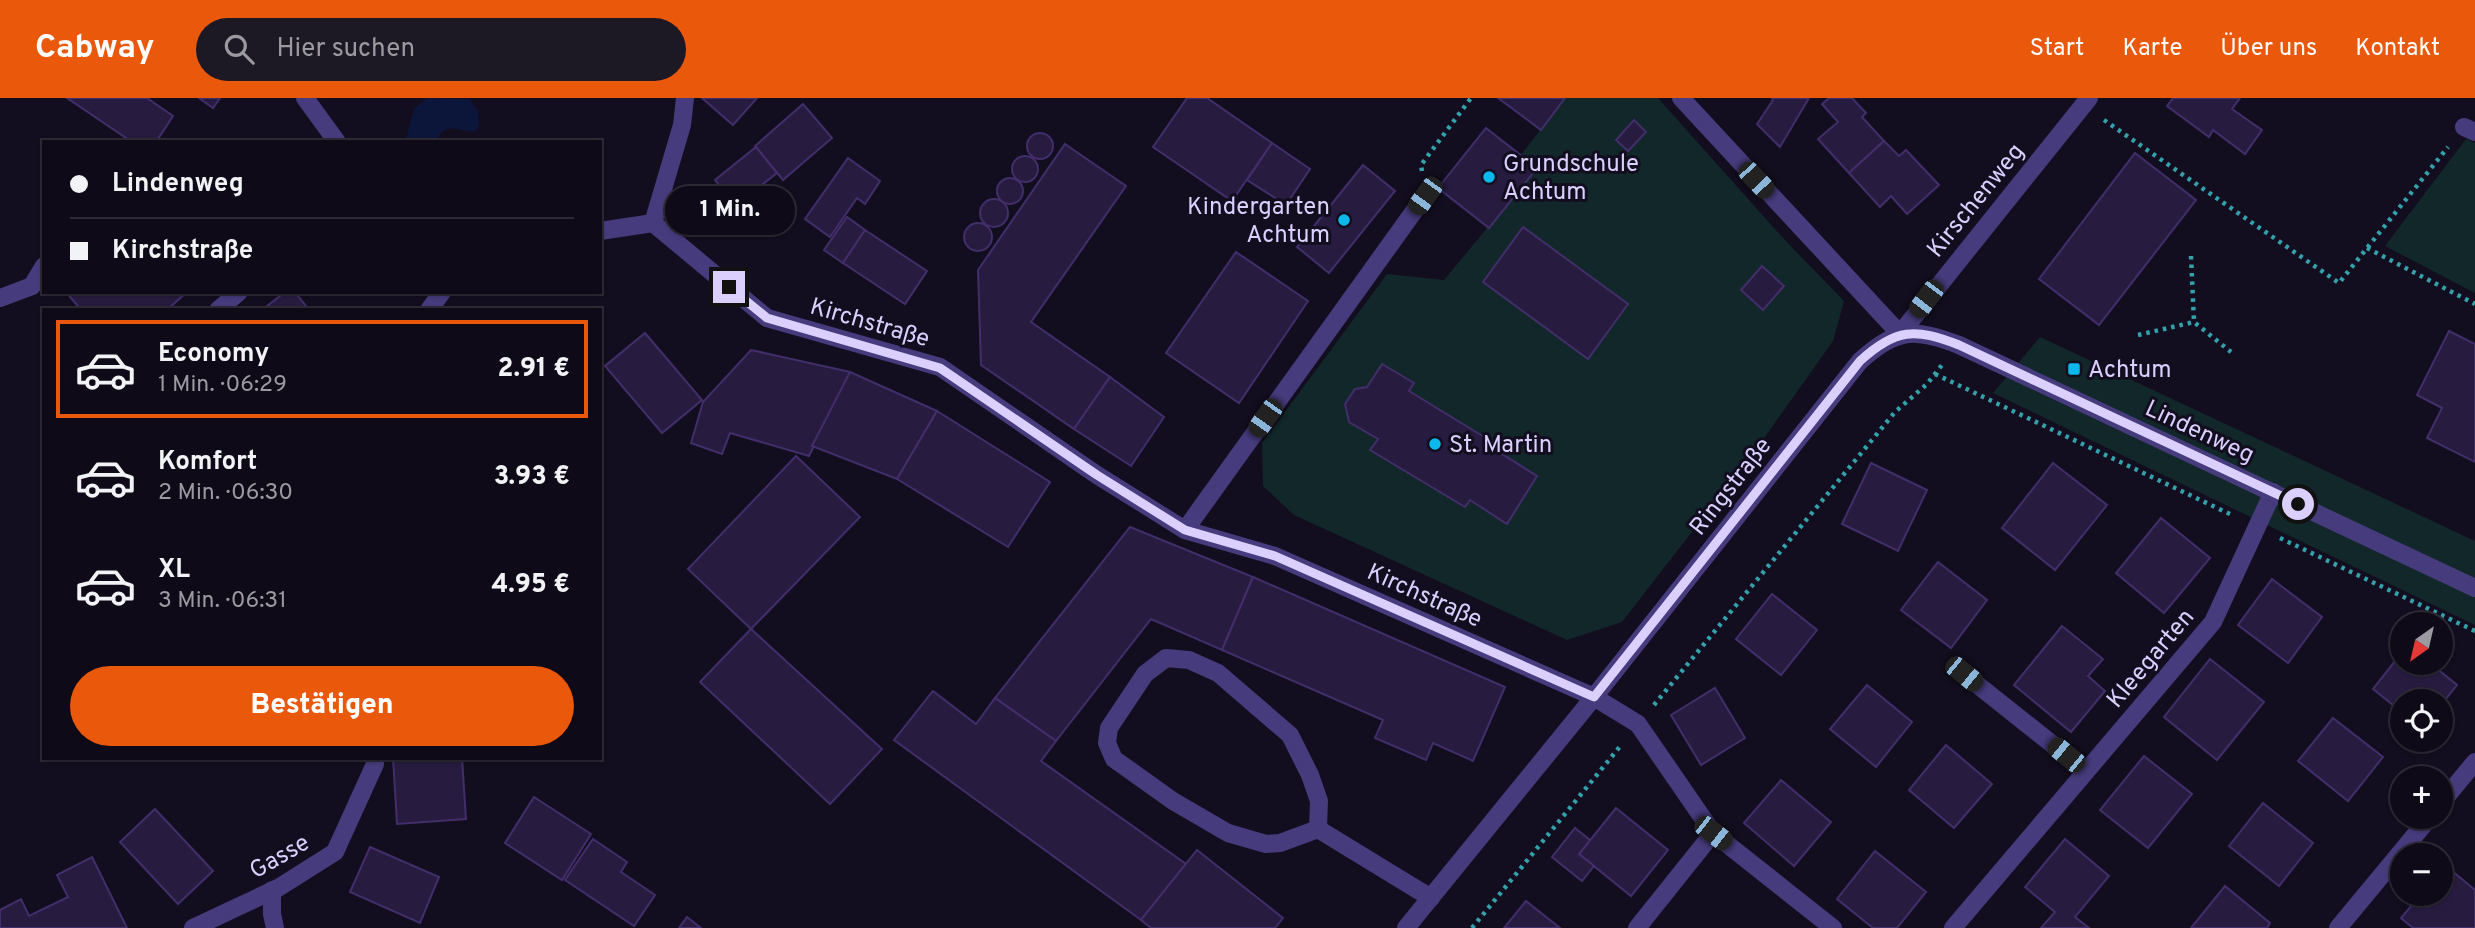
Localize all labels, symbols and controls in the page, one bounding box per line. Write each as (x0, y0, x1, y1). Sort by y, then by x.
search box (196, 18, 686, 81)
text: Cabway (35, 28, 154, 70)
icon: search (220, 30, 258, 68)
text: Hier suchen (276, 33, 415, 66)
text: Start (2030, 34, 2084, 64)
text: Karte (2122, 34, 2182, 64)
text: Über uns (2220, 34, 2317, 64)
text: Kontakt (2355, 34, 2440, 64)
street label: Kirschenweg (1921, 138, 2032, 264)
place label: Grundschule Achtum (1503, 150, 1639, 208)
car (1734, 157, 1779, 203)
text: Lindenweg (112, 168, 244, 201)
marker: Grundschule Achtum (1481, 169, 1497, 185)
car (1405, 173, 1446, 219)
callout: 1 Min. (664, 186, 794, 234)
place label: Kindergarten Achtum (1187, 193, 1330, 251)
text: 1 Min. (700, 196, 760, 225)
marker: Kindergarten Achtum (1336, 212, 1352, 228)
text: Kirchstraße (112, 235, 253, 268)
route end (713, 271, 745, 303)
car (1905, 276, 1948, 322)
street label: Kirchstraße (806, 293, 933, 355)
icon: car (74, 338, 137, 401)
text: Economy (158, 338, 269, 371)
text: 2.91 € (498, 353, 570, 386)
place label: Achtum (2088, 356, 2172, 386)
marker: Achtum (2066, 361, 2082, 377)
text: 1 Min. · 06:29 (158, 371, 287, 400)
street label: Lindenweg (2140, 394, 2259, 471)
car (1245, 395, 1286, 441)
place label: St. Martin (1449, 431, 1552, 461)
street label: Ringstraße (1684, 432, 1779, 542)
marker: St. Martin (1427, 436, 1443, 452)
icon: car (74, 446, 137, 509)
text: Komfort (158, 446, 257, 479)
text: 3.93 € (494, 461, 570, 494)
text: 2 Min. · 06:30 (158, 479, 293, 508)
route start (2282, 488, 2314, 520)
icon: car (74, 554, 137, 617)
text: XL (158, 554, 190, 587)
street label: Kirchstraße (1362, 558, 1486, 636)
text: 4.95 € (491, 569, 570, 602)
text: 3 Min. · 06:31 (158, 587, 287, 616)
street label: Kleegarten (2101, 603, 2202, 715)
north arrow (2390, 612, 2454, 676)
map controls (2390, 612, 2453, 906)
car (1942, 653, 1987, 695)
button: Bestätigen (70, 666, 574, 746)
button: locate (2390, 689, 2453, 752)
car (2044, 734, 2089, 776)
button: + (2390, 766, 2453, 829)
car (1690, 812, 1737, 854)
street label: Gasse (245, 829, 315, 887)
button: − (2390, 843, 2453, 906)

